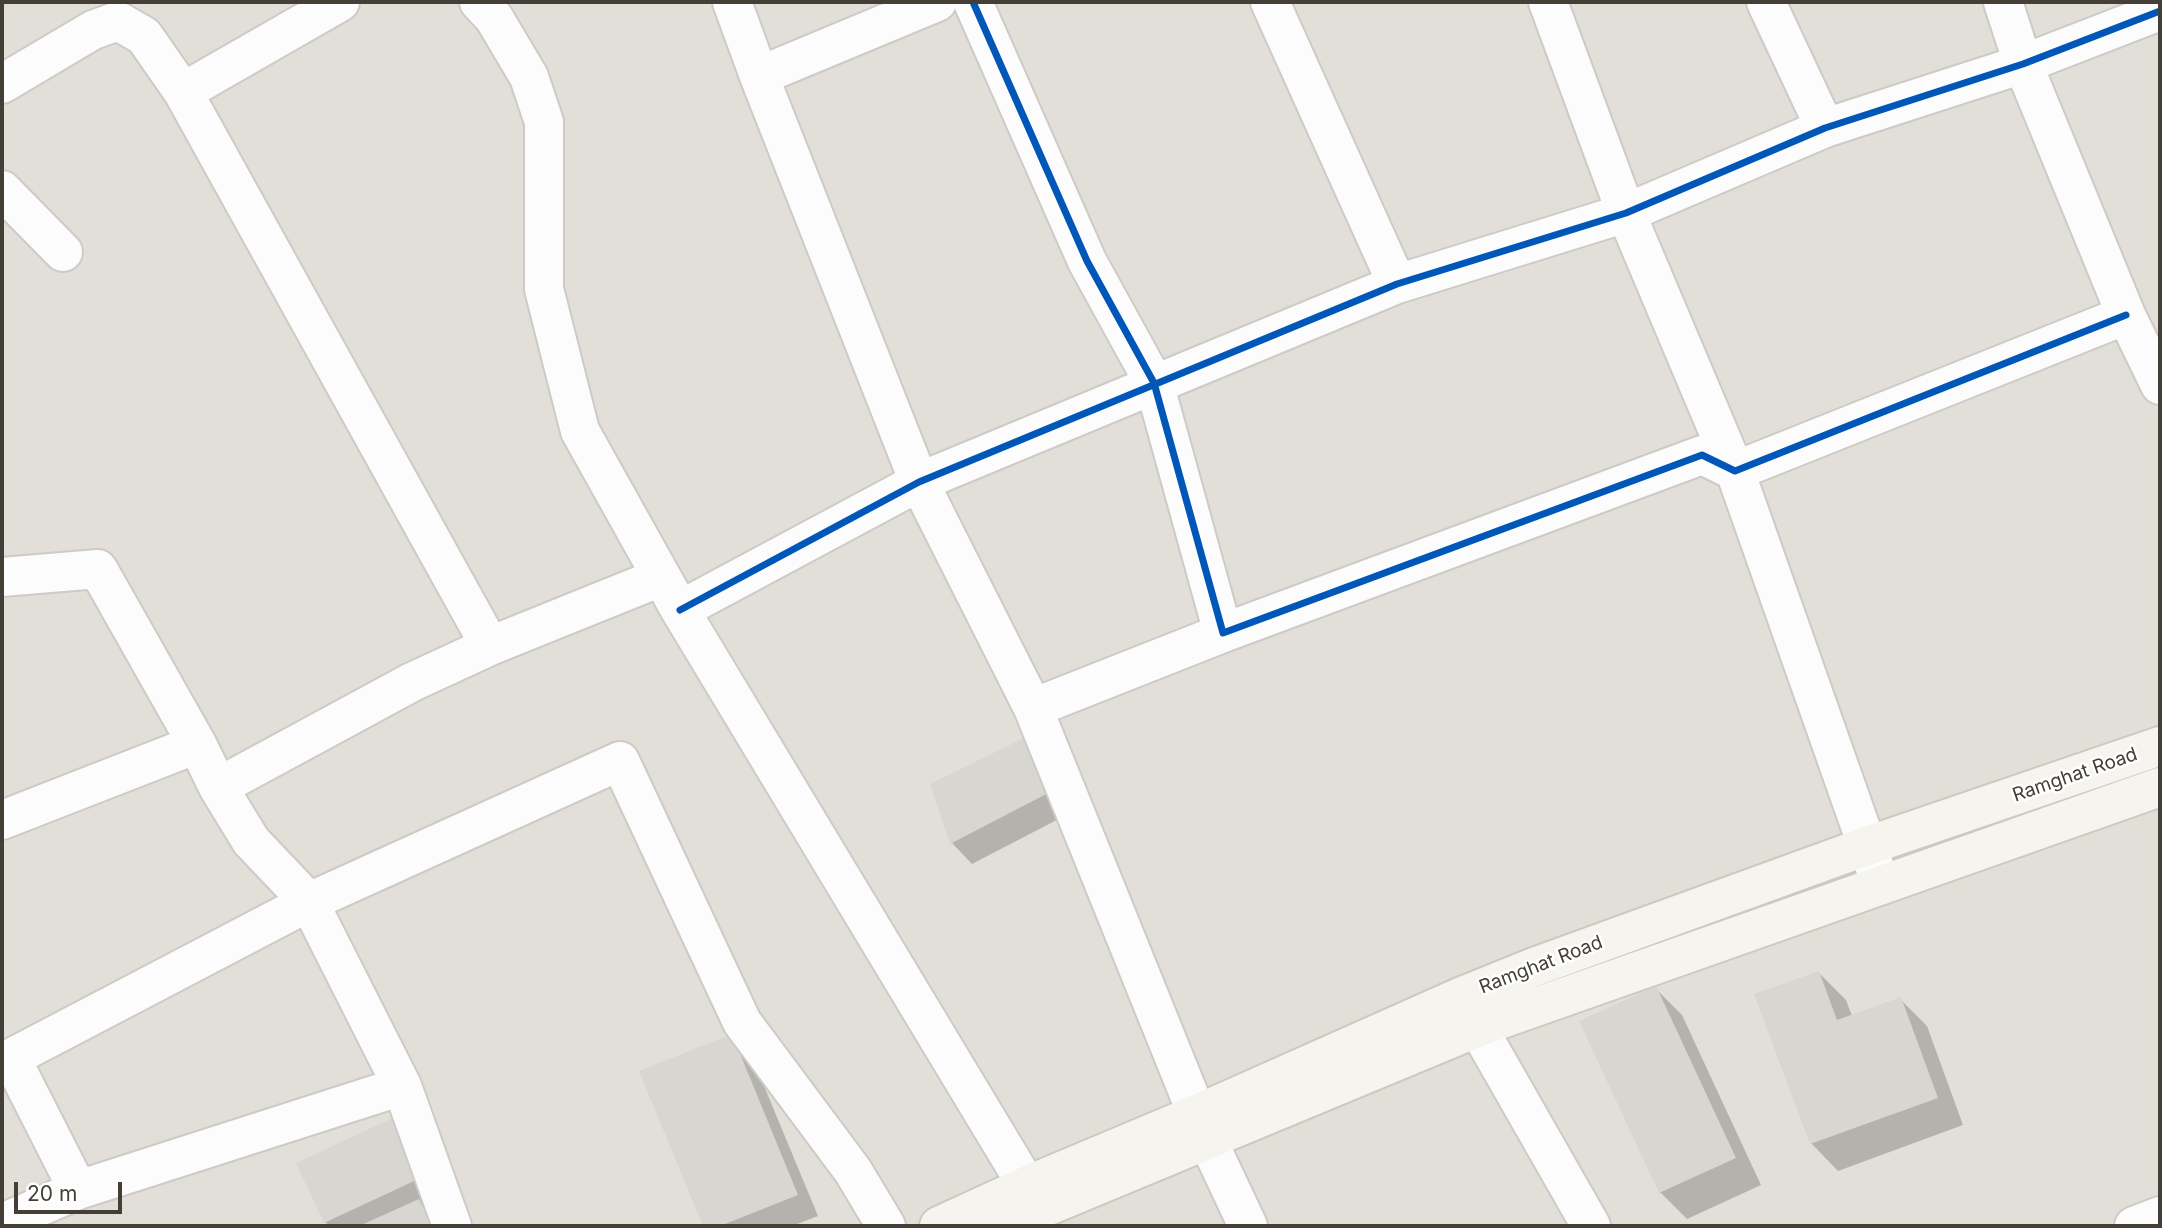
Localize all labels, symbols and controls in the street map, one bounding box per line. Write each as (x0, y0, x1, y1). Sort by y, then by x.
street label: Ramghat Road (2010, 743, 2140, 807)
street label: Ramghat Road (1476, 931, 1606, 999)
scale bar (18, 1168, 126, 1212)
text: 20 m (27, 1181, 77, 1206)

